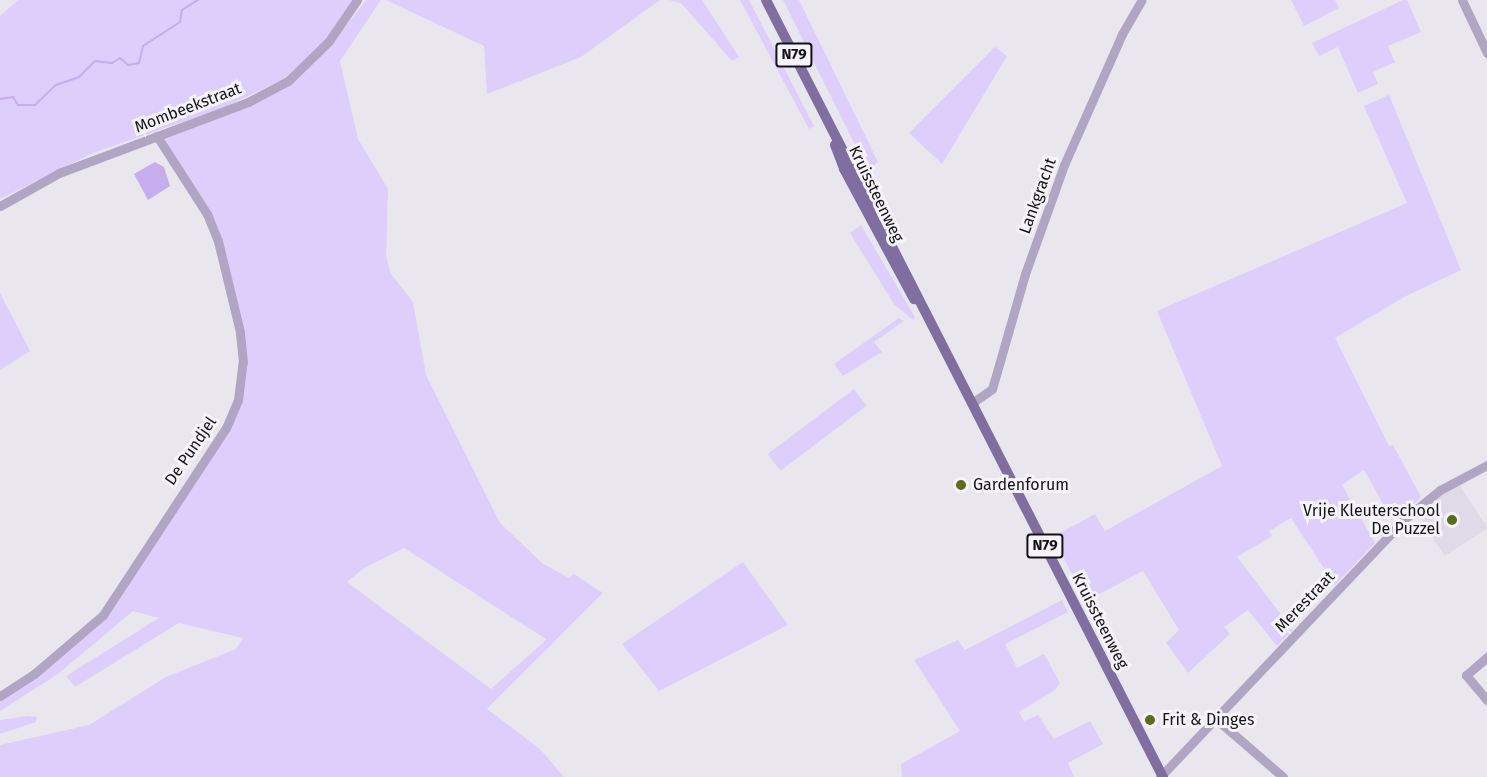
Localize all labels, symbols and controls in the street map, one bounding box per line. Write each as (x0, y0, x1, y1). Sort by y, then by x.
road number: N79 (774, 43, 814, 67)
street label: Mombeekstraat (132, 79, 244, 137)
street label: Kruissteenweg (844, 143, 908, 245)
street label: Lankgracht (1015, 155, 1061, 237)
street label: De Pundjel (161, 413, 221, 489)
place label: Gardenforum (973, 475, 1069, 495)
marker: Gardenforum (954, 478, 968, 492)
place label: Vrije Kleuterschool De Puzzel (1303, 501, 1440, 539)
marker: Vrije Kleuterschool De Puzzel (1445, 513, 1459, 527)
road number: N79 (1026, 534, 1064, 558)
street label: Merestraat (1271, 567, 1339, 637)
street label: Kruissteenweg (1068, 570, 1132, 672)
place label: Frit & Dinges (1162, 710, 1254, 730)
marker: Frit & Dinges (1143, 713, 1157, 727)

